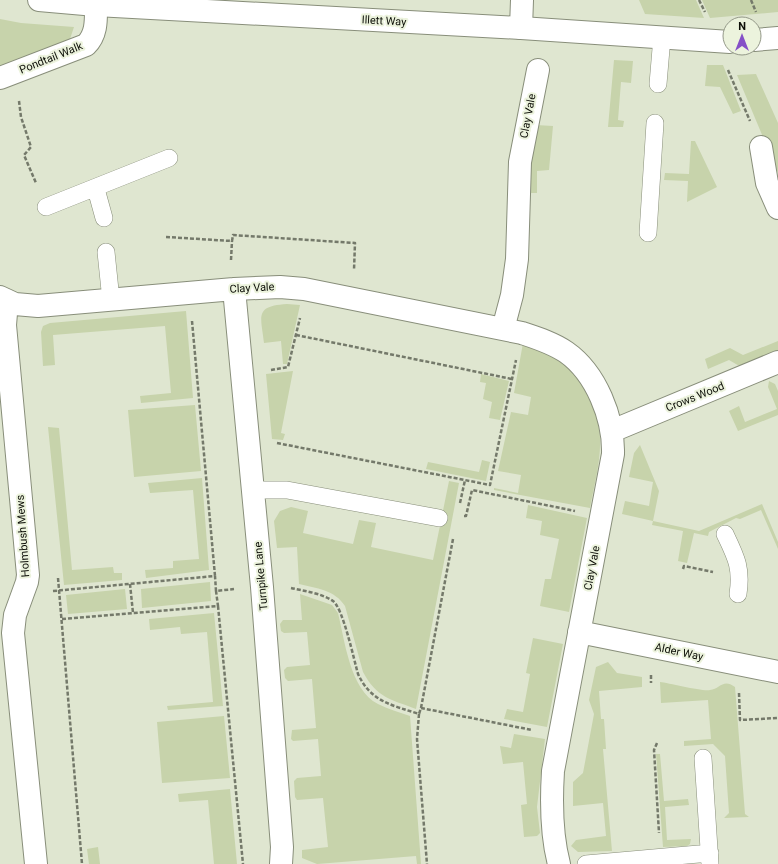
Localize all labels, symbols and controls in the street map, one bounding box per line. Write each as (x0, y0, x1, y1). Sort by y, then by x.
street label: Illett Way (361, 13, 407, 29)
north arrow (722, 16, 762, 56)
text: N (738, 20, 746, 33)
street label: Pondtail Walk (18, 39, 85, 77)
street label: Clay Vale (517, 93, 539, 139)
street label: Clay Vale (229, 280, 275, 296)
street label: Crows Wood (664, 379, 726, 415)
street label: Holmbush Mews (14, 494, 32, 578)
street label: Turnpike Lane (252, 541, 270, 611)
street label: Clay Vale (581, 545, 603, 591)
street label: Alder Way (654, 641, 705, 664)

